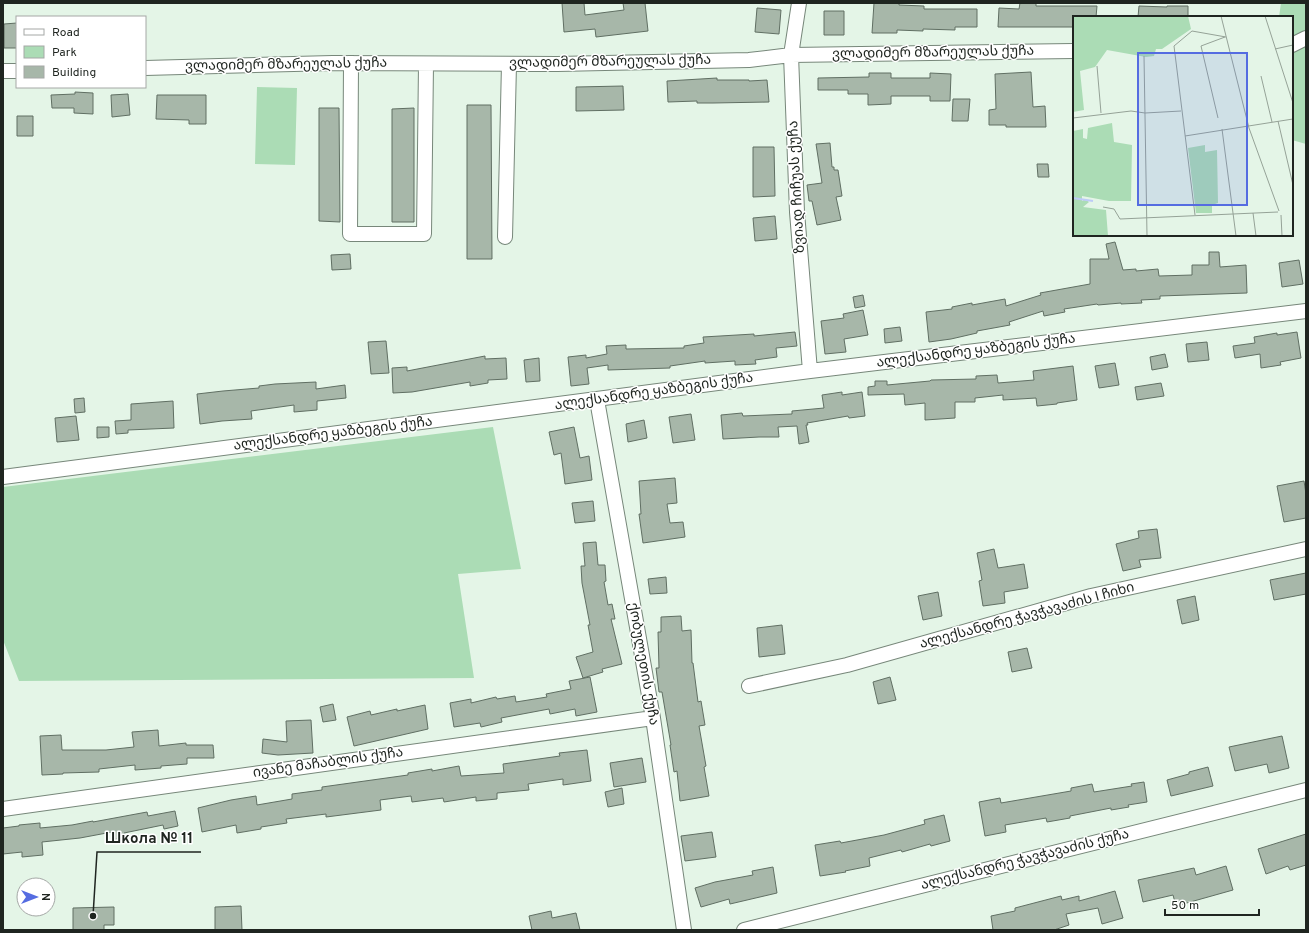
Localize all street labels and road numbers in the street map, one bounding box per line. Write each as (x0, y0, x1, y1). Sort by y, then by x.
street label: ვლადიმერ მზარეულას ქუჩა (832, 43, 1034, 63)
street label: ვლადიმერ მზარეულას ქუჩა (509, 52, 711, 72)
street label: ვლადიმერ მზარეულას ქუჩა (185, 55, 387, 75)
street label: ზვიად ჩიჩუას ქუჩა (785, 120, 809, 254)
street label: ალექსანდრე ყაზბეგის ქუჩა (876, 330, 1076, 372)
street label: ალექსანდრე ყაზბეგის ქუჩა (554, 370, 754, 414)
street label: ალექსანდრე ყაზბეგის ქუჩა (233, 413, 433, 455)
street label: ალექსანდრე ჭავჭავაძის I ჩიხი (918, 579, 1136, 653)
street label: ქობულეთის ქუჩა (624, 601, 662, 727)
street label: ივანე მაჩაბლის ქუჩა (252, 744, 404, 782)
street label: ალექსანდრე ჭავჭავაძის ქუჩა (919, 826, 1131, 894)

